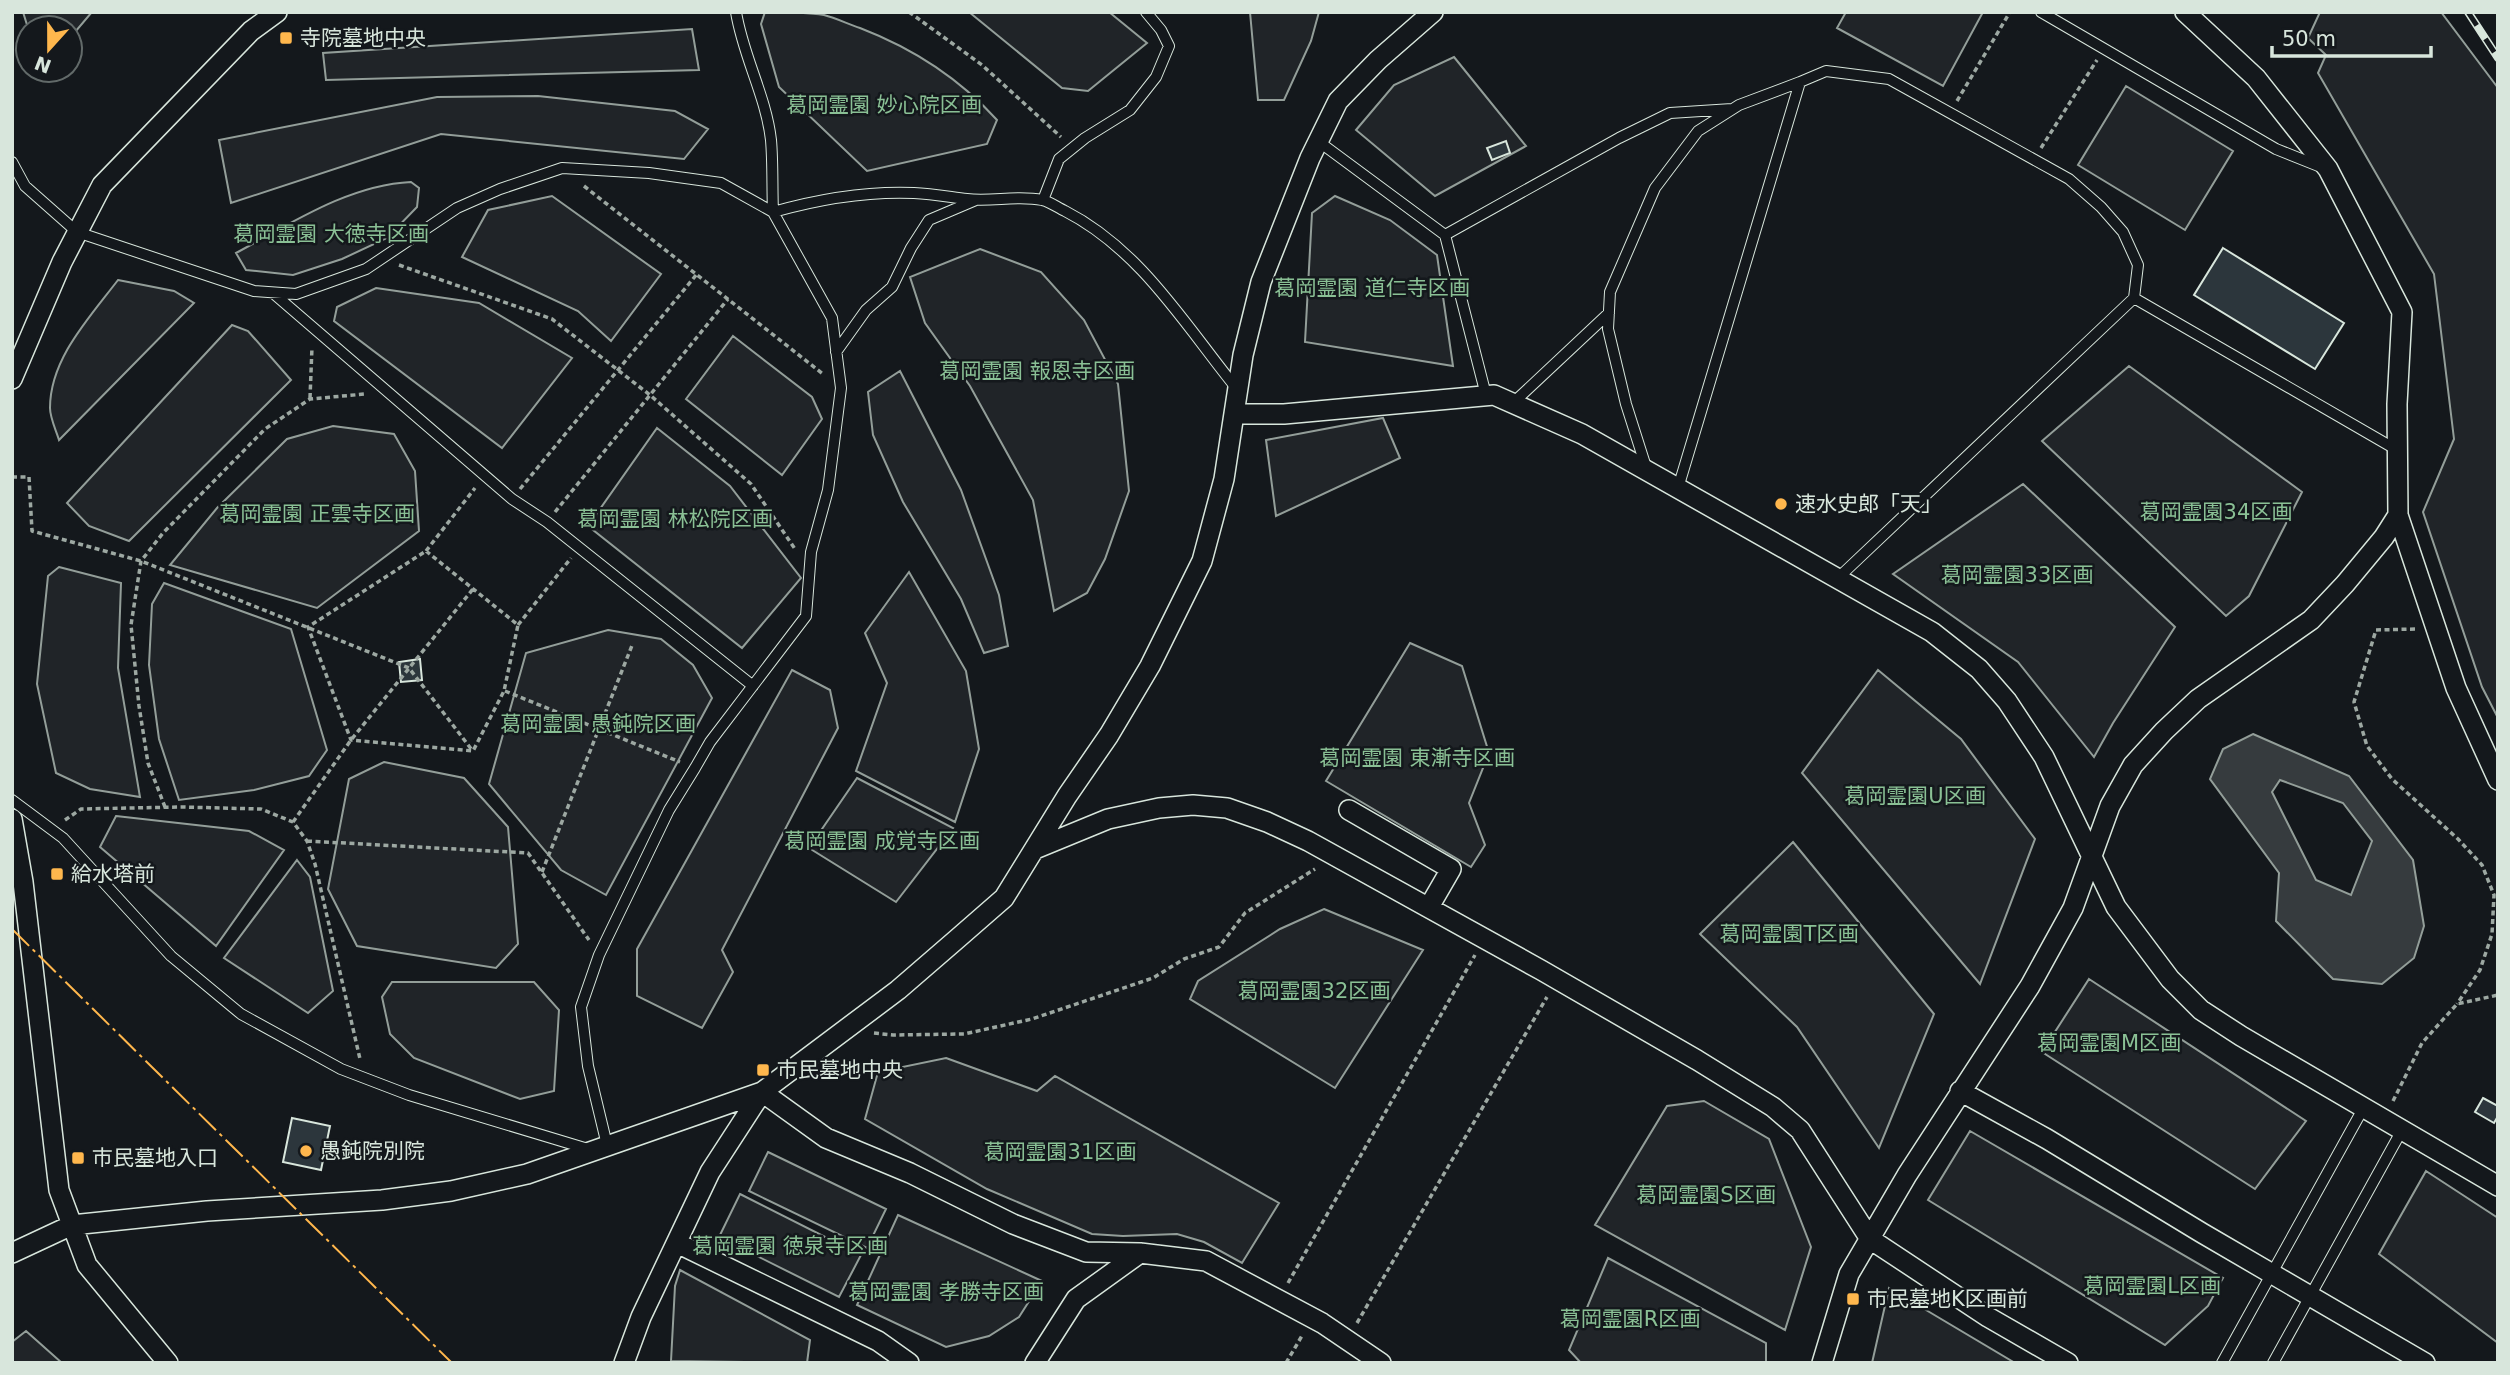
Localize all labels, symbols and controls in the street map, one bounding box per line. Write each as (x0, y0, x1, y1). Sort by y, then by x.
north arrow (14, 14, 84, 84)
scale bar (2272, 14, 2431, 58)
place label: 寺院墓地中央 (300, 26, 426, 50)
text: 50 m (2282, 27, 2336, 51)
marker: 寺院墓地中央 (278, 30, 294, 46)
text: N (32, 52, 54, 78)
park label: 葛岡霊園 妙心院区画 (786, 93, 982, 117)
park label: 葛岡霊園 大徳寺区画 (233, 222, 429, 246)
park label: 葛岡霊園 道仁寺区画 (1274, 276, 1470, 300)
park label: 葛岡霊園 報恩寺区画 (939, 359, 1135, 383)
place label: 速水史郎「天」 (1795, 492, 1942, 516)
marker: 速水史郎「天」 (1773, 496, 1789, 512)
park label: 葛岡霊園34区画 (2140, 500, 2292, 524)
park label: 葛岡霊園 正雲寺区画 (219, 502, 415, 526)
park label: 葛岡霊園 林松院区画 (577, 507, 773, 531)
park label: 葛岡霊園33区画 (1941, 563, 2093, 587)
park label: 葛岡霊園 愚鈍院区画 (500, 712, 696, 736)
park label: 葛岡霊園 東漸寺区画 (1319, 746, 1515, 770)
park label: 葛岡霊園U区画 (1844, 784, 1986, 808)
park label: 葛岡霊園 成覚寺区画 (784, 829, 980, 853)
place label: 給水塔前 (71, 862, 155, 886)
marker: 給水塔前 (49, 866, 65, 882)
park label: 葛岡霊園T区画 (1720, 922, 1858, 946)
park label: 葛岡霊園32区画 (1238, 979, 1390, 1003)
park label: 葛岡霊園M区画 (2037, 1031, 2181, 1055)
place label: 市民墓地中央 (777, 1058, 903, 1082)
marker: 市民墓地中央 (755, 1062, 771, 1078)
place label: 愚鈍院別院 (320, 1139, 425, 1163)
park label: 葛岡霊園31区画 (984, 1140, 1136, 1164)
marker: 愚鈍院別院 (298, 1143, 314, 1159)
place label: 市民墓地入口 (92, 1146, 218, 1170)
marker: 市民墓地入口 (70, 1150, 86, 1166)
park label: 葛岡霊園S区画 (1636, 1183, 1776, 1207)
park label: 葛岡霊園 徳泉寺区画 (692, 1234, 888, 1258)
park label: 葛岡霊園L区画 (2083, 1274, 2221, 1298)
park label: 葛岡霊園 孝勝寺区画 (848, 1280, 1044, 1304)
place label: 市民墓地K区画前 (1867, 1287, 2028, 1311)
marker: 市民墓地K区画前 (1845, 1291, 1861, 1307)
park label: 葛岡霊園R区画 (1560, 1307, 1700, 1331)

